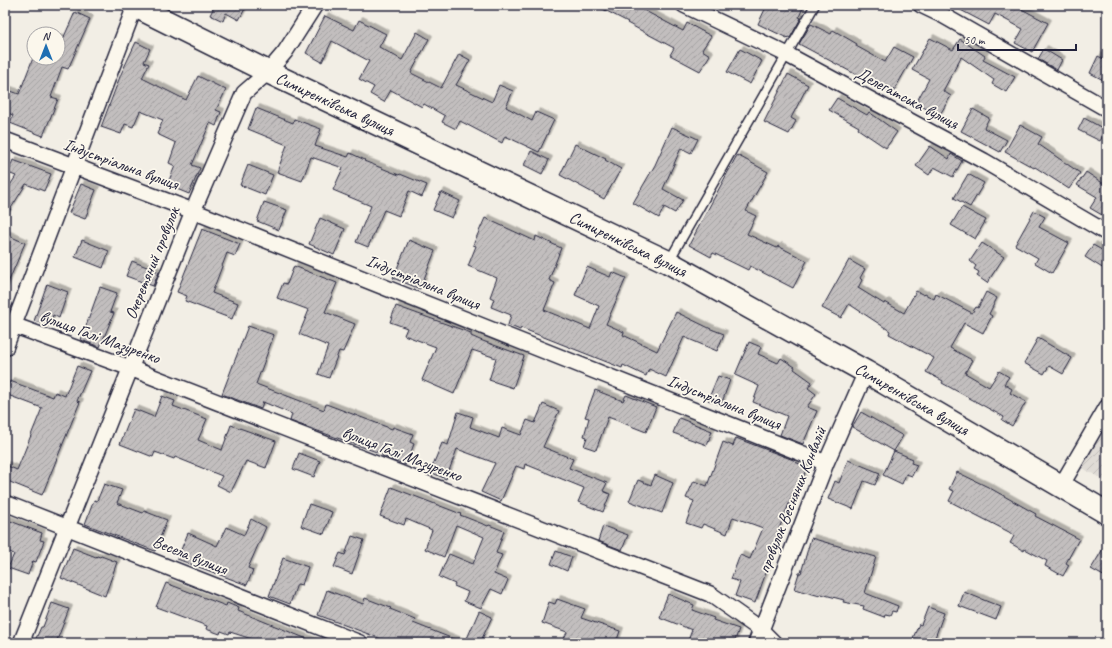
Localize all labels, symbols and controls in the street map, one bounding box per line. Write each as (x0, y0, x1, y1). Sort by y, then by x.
north arrow (26, 26, 66, 66)
scale bar (958, 26, 1076, 52)
text: N (43, 29, 52, 43)
text: 50 m (964, 32, 986, 48)
street label: Делегатська вулиця (852, 62, 963, 134)
street label: Симиренківська вулиця (272, 67, 398, 141)
street label: Індустріальна вулиця (61, 134, 183, 195)
street label: Очеретяний провулок (120, 202, 185, 322)
street label: Симиренківська вулиця (566, 206, 691, 282)
street label: Індустріальна вулиця (363, 250, 484, 315)
street label: вулиця Галі Мазуренко (37, 306, 164, 370)
street label: Симиренківська вулиця (851, 358, 974, 441)
street label: Індустріальна вулиця (664, 370, 785, 435)
street label: вулиця Галі Мазуренко (339, 422, 466, 488)
street label: провулок Весняних Конвалій (753, 423, 831, 576)
street label: Весела вулиця (150, 531, 231, 580)

